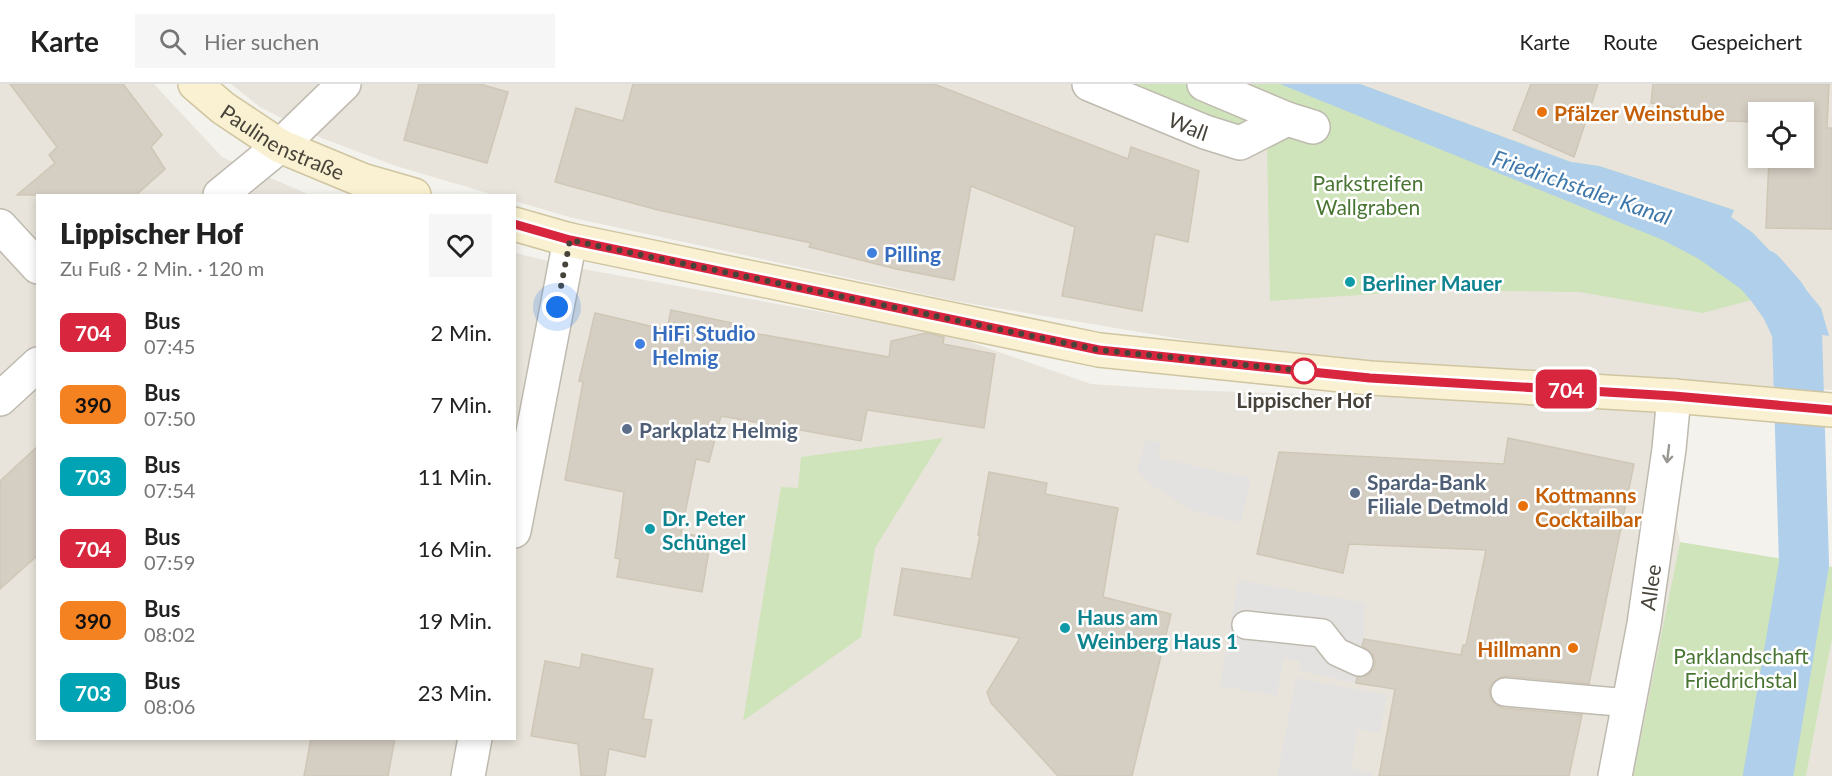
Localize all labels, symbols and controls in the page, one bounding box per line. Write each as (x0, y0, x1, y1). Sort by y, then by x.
search box (135, 14, 555, 68)
text: Karte (30, 24, 99, 58)
icon: search (156, 25, 189, 58)
text: Hier suchen (204, 28, 319, 55)
text: Karte (1520, 29, 1570, 54)
text: Route (1603, 29, 1658, 54)
text: Gespeichert (1691, 29, 1802, 54)
street label: Paulinenstraße (217, 98, 349, 184)
place label: Pfälzer Weinstube (1554, 100, 1725, 125)
map controls (1748, 102, 1814, 168)
button: locate (1748, 102, 1814, 168)
marker: Pfälzer Weinstube (1535, 105, 1549, 119)
street label: Wall (1165, 106, 1212, 145)
water label: Friedrichstaler Kanal (1489, 144, 1675, 230)
park label: Parkstreifen Wallgraben (1313, 170, 1423, 219)
button: heart (429, 214, 492, 277)
text: Lippischer Hof (60, 216, 243, 250)
place label: Pilling (884, 241, 941, 266)
marker: Pilling (865, 246, 879, 260)
text: Zu Fuß · 2 Min. · 120 m (60, 256, 264, 280)
place label: Berliner Mauer (1362, 270, 1502, 295)
marker: Berliner Mauer (1343, 275, 1357, 289)
your location (542, 292, 572, 322)
text: Bus (144, 307, 180, 334)
text: 2 Min. (431, 319, 492, 346)
text: 704 (75, 320, 111, 345)
place label: HiFi Studio Helmig (652, 320, 756, 369)
text: 07:45 (144, 334, 195, 358)
marker: HiFi Studio Helmig (633, 337, 647, 351)
marker: Lippischer Hof (1291, 358, 1317, 384)
line badge: 704 (1532, 370, 1600, 408)
text: 704 (1548, 377, 1584, 402)
text: Bus (144, 379, 180, 406)
place label: Lippischer Hof (1236, 387, 1372, 412)
text: 7 Min. (431, 391, 492, 418)
text: 390 (75, 392, 111, 417)
text: 07:50 (144, 406, 195, 430)
place label: Parkplatz Helmig (639, 417, 798, 442)
marker: Parkplatz Helmig (620, 422, 634, 436)
one-way arrow (1663, 443, 1674, 463)
text: Bus (144, 451, 180, 478)
text: 11 Min. (418, 463, 492, 490)
text: 703 (75, 464, 111, 489)
place label: Sparda-Bank Filiale Detmold (1367, 469, 1509, 518)
text: 07:54 (144, 478, 195, 502)
place label: Kottmanns Cocktailbar (1535, 482, 1642, 531)
marker: Sparda-Bank Filiale Detmold (1348, 486, 1362, 500)
marker: Kottmanns Cocktailbar (1516, 499, 1530, 513)
place label: Dr. Peter Schüngel (662, 505, 746, 554)
marker: Dr. Peter Schüngel (643, 522, 657, 536)
text: Bus (144, 523, 180, 550)
text: 16 Min. (418, 535, 492, 562)
text: 704 (75, 536, 111, 561)
text: 07:59 (144, 550, 195, 574)
street label: Allee (1634, 562, 1665, 612)
text: Bus (144, 595, 180, 622)
place label: Haus am Weinberg Haus 1 (1077, 604, 1238, 653)
text: 19 Min. (418, 607, 492, 634)
text: 390 (75, 608, 111, 633)
marker: Haus am Weinberg Haus 1 (1058, 621, 1072, 635)
text: 08:02 (144, 622, 195, 646)
place label: Hillmann (1477, 636, 1561, 661)
marker: Hillmann (1566, 641, 1580, 655)
park label: Parklandschaft Friedrichstal (1673, 643, 1809, 692)
text: Bus (144, 667, 180, 694)
text: 23 Min. (418, 679, 492, 706)
text: 703 (75, 680, 111, 705)
text: 08:06 (144, 694, 195, 718)

